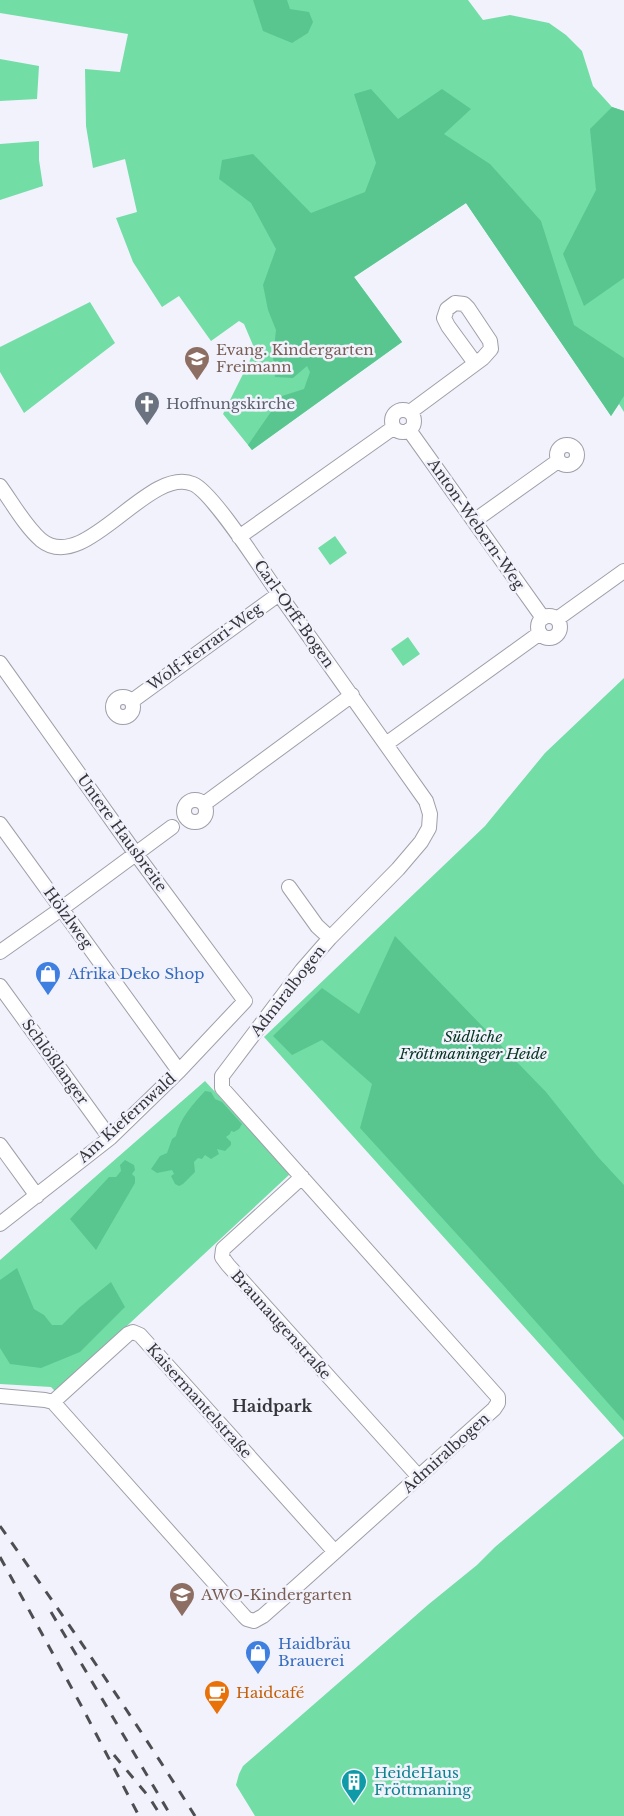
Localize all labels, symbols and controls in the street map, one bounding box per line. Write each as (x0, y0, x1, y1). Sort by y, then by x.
place label: Evang. Kindergarten Freimann (216, 340, 374, 376)
school or university icon: Evang. Kindergarten Freimann (182, 344, 212, 382)
church icon: Hoffnungskirche (132, 389, 162, 427)
place label: Hoffnungskirche (166, 394, 295, 413)
street label: Anton-Webern-Weg (423, 454, 529, 594)
street label: Carl-Orff-Bogen (250, 556, 339, 671)
street label: Wolf-Ferrari-Weg (143, 598, 267, 695)
street label: Untere Hausbreite (73, 770, 171, 895)
street label: Hölzlweg (40, 883, 98, 953)
street label: Admiralbogen (245, 941, 329, 1041)
shop icon: Afrika Deko Shop (33, 959, 63, 997)
place label: Afrika Deko Shop (67, 964, 204, 983)
street label: Schlößlanger (18, 1015, 93, 1109)
park label: Südliche Fröttmaninger Heide (398, 1027, 547, 1063)
street label: Am Kiefernwald (73, 1069, 180, 1167)
street label: Braunaugenstraße (227, 1266, 335, 1383)
street label: Kaisermantelstraße (143, 1339, 256, 1462)
district label: Haidpark (232, 1396, 312, 1416)
street label: Admiralbogen (398, 1409, 493, 1497)
school or university icon: AWO-Kindergarten (167, 1580, 197, 1618)
place label: AWO-Kindergarten (200, 1585, 352, 1604)
place label: Haidbräu Brauerei (278, 1634, 351, 1670)
shop icon: Haidbräu Brauerei (243, 1638, 273, 1676)
cafe icon: Haidcafé (202, 1678, 232, 1716)
place label: Haidcafé (236, 1683, 304, 1702)
place label: HeideHaus Fröttmaning (374, 1763, 472, 1799)
building icon: HeideHaus Fröttmaning (339, 1767, 369, 1805)

